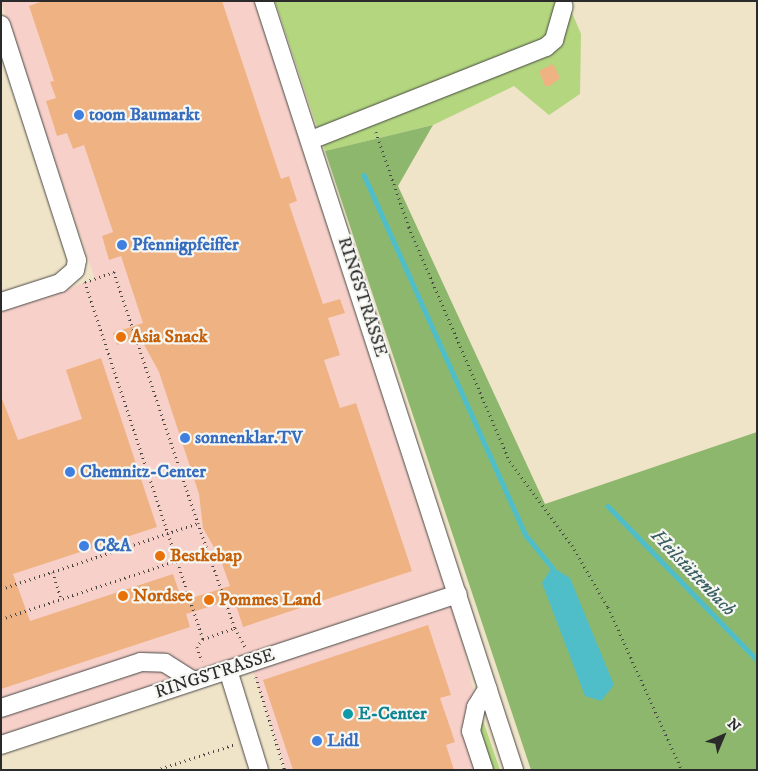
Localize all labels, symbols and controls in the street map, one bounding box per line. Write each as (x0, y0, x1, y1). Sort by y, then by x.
place label: toom Baumarkt (89, 104, 200, 126)
marker: toom Baumarkt (73, 109, 85, 121)
place label: Pfennigpfeiffer (132, 234, 239, 256)
street label: RINGSTRASSE (332, 234, 392, 360)
marker: Pfennigpfeiffer (116, 239, 128, 251)
place label: Asia Snack (131, 326, 208, 348)
marker: Asia Snack (115, 331, 127, 343)
place label: sonnenklar.TV (195, 427, 303, 449)
marker: sonnenklar.TV (179, 432, 191, 444)
place label: Chemnitz-Center (80, 461, 206, 483)
marker: Chemnitz-Center (64, 466, 76, 478)
water label: Heilstättenbach (646, 525, 740, 621)
place label: C&A (94, 535, 131, 557)
marker: C&A (78, 540, 90, 552)
place label: Bestkebap (170, 545, 242, 567)
marker: Bestkebap (154, 550, 166, 562)
place label: Nordsee (133, 585, 193, 607)
place label: Pommes Land (219, 589, 321, 611)
marker: Nordsee (117, 590, 129, 602)
marker: Pommes Land (203, 594, 215, 606)
street label: RINGSTRASSE (152, 644, 278, 704)
place label: E-Center (358, 703, 427, 725)
marker: E-Center (342, 708, 354, 720)
north arrow (698, 711, 748, 761)
text: N (723, 715, 744, 736)
place label: Lidl (327, 730, 359, 752)
marker: Lidl (311, 735, 323, 747)

